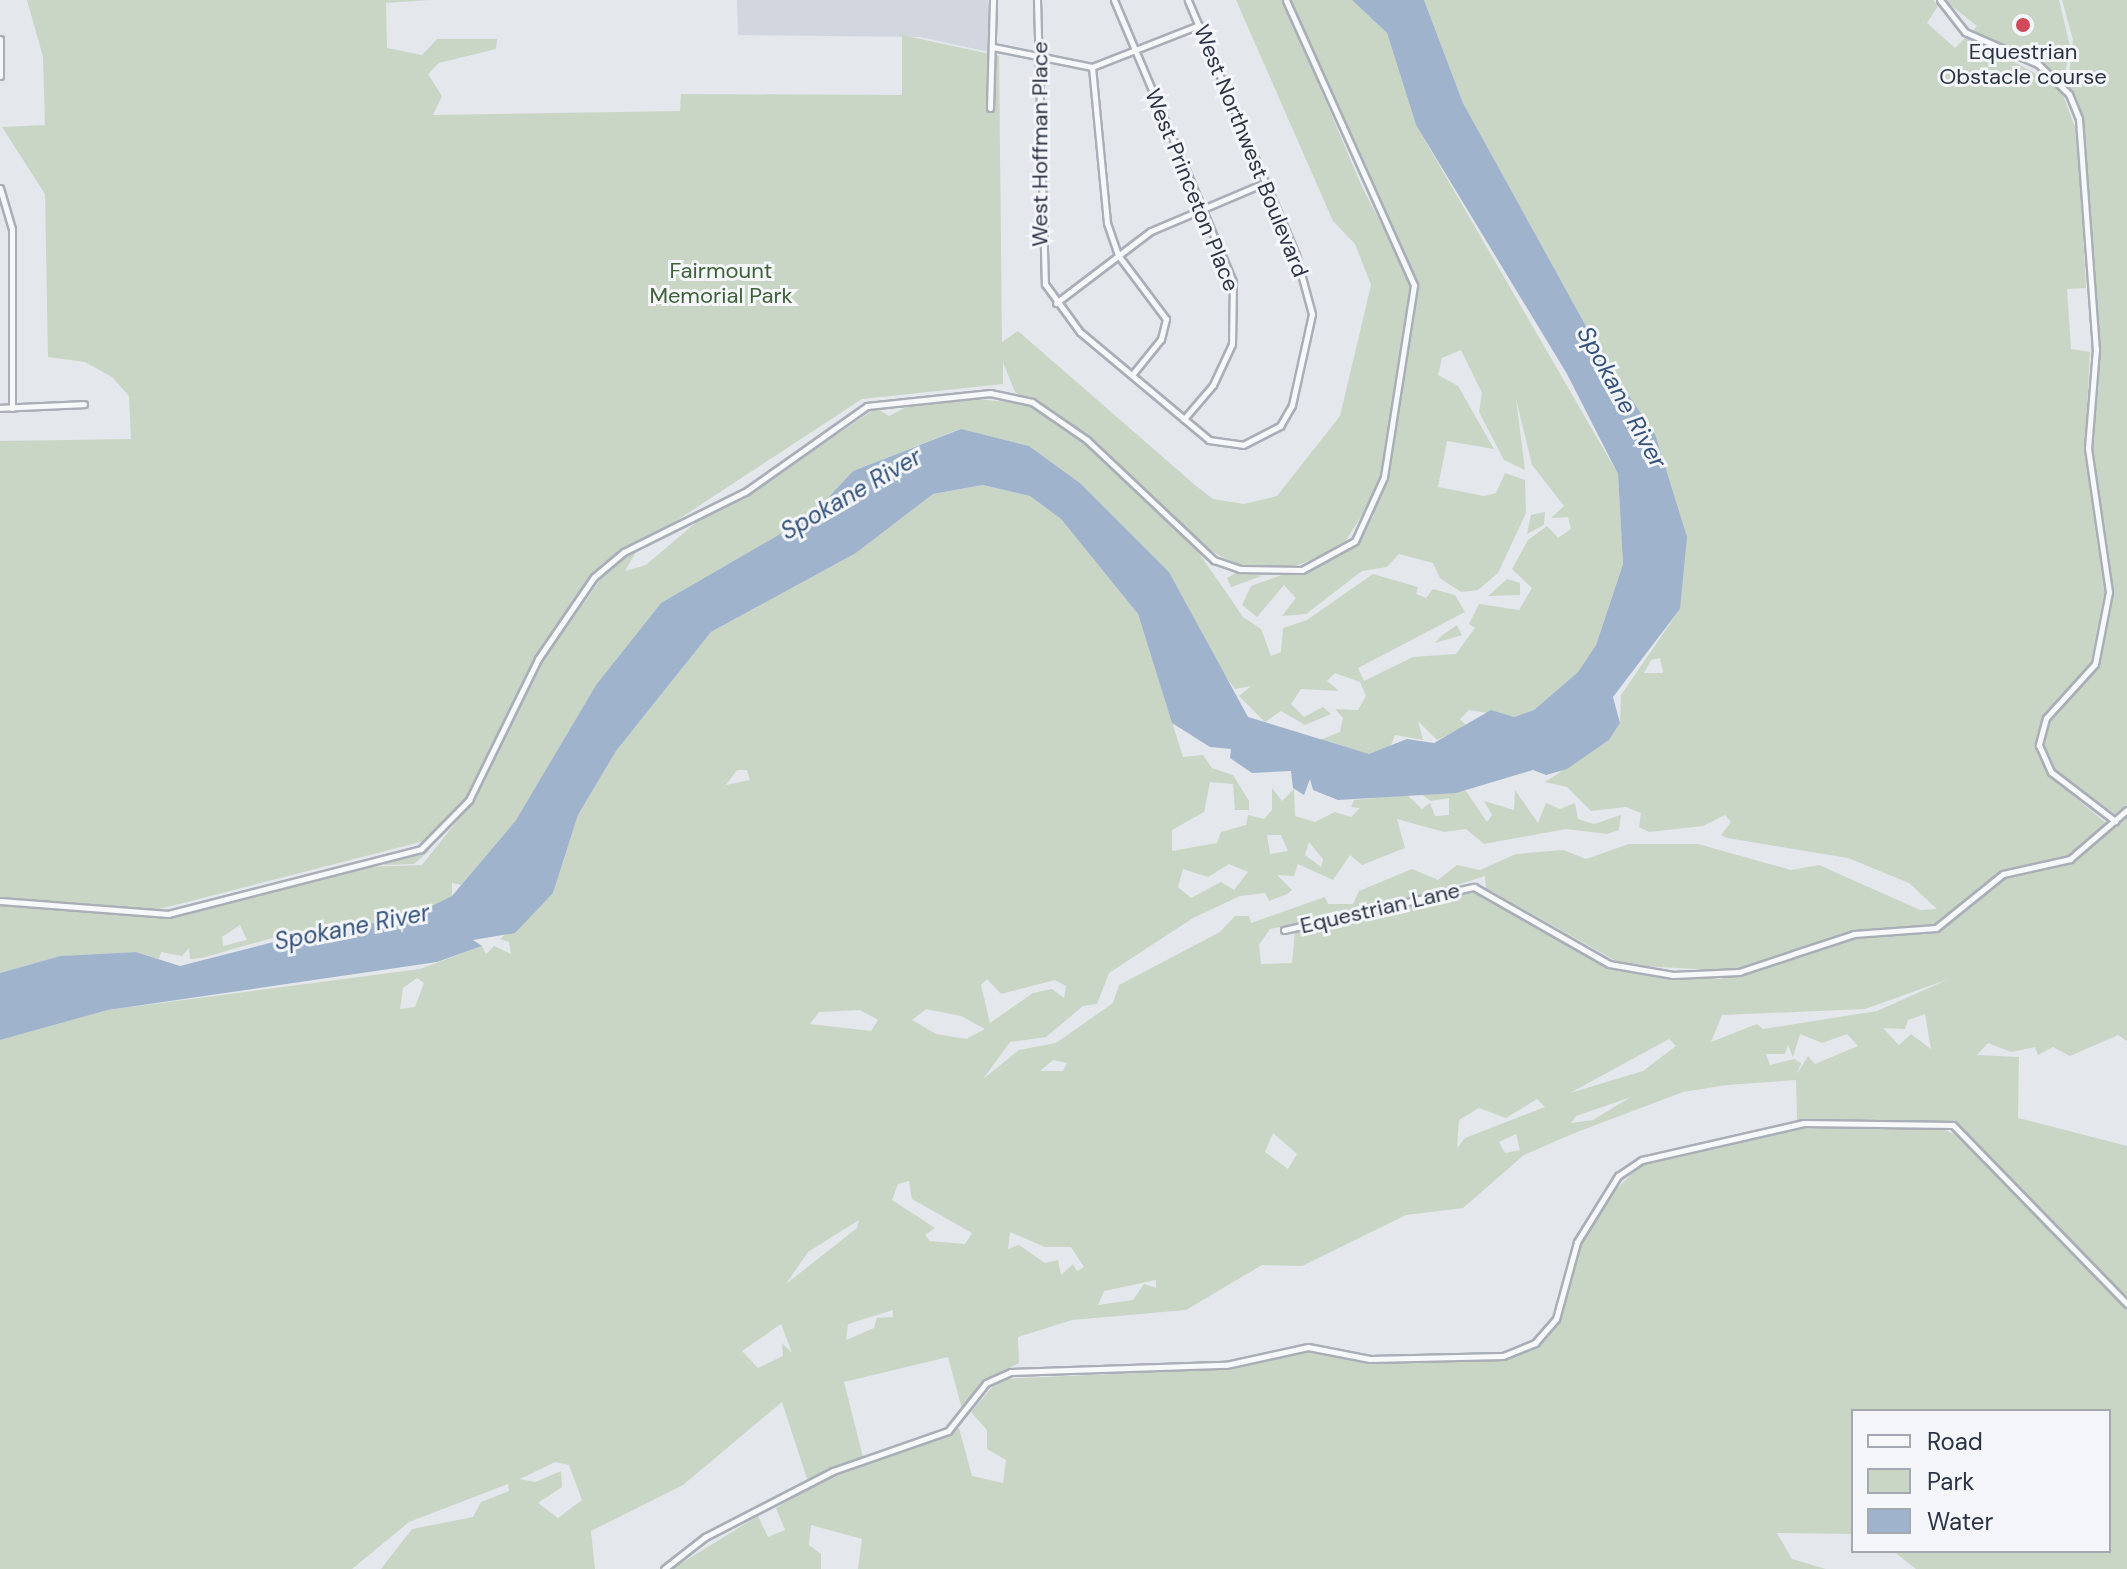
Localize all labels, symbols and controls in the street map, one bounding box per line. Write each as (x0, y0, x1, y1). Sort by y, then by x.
marker: Equestrian Obstacle course (2014, 16, 2032, 34)
street label: West Northwest Boulevard (1188, 21, 1314, 281)
place label: Equestrian Obstacle course (1939, 38, 2107, 90)
street label: West Hoffman Place (1027, 41, 1053, 247)
street label: West Princeton Place (1139, 85, 1245, 295)
park label: Fairmount Memorial Park (649, 257, 793, 308)
water label: Spokane River (1571, 321, 1673, 473)
water label: Spokane River (776, 442, 926, 546)
street label: Equestrian Lane (1298, 877, 1462, 939)
water label: Spokane River (272, 898, 432, 956)
legend (1851, 1409, 2111, 1553)
text: Road (1927, 1426, 1983, 1457)
text: Park (1927, 1466, 1974, 1497)
text: Water (1927, 1506, 1993, 1537)

